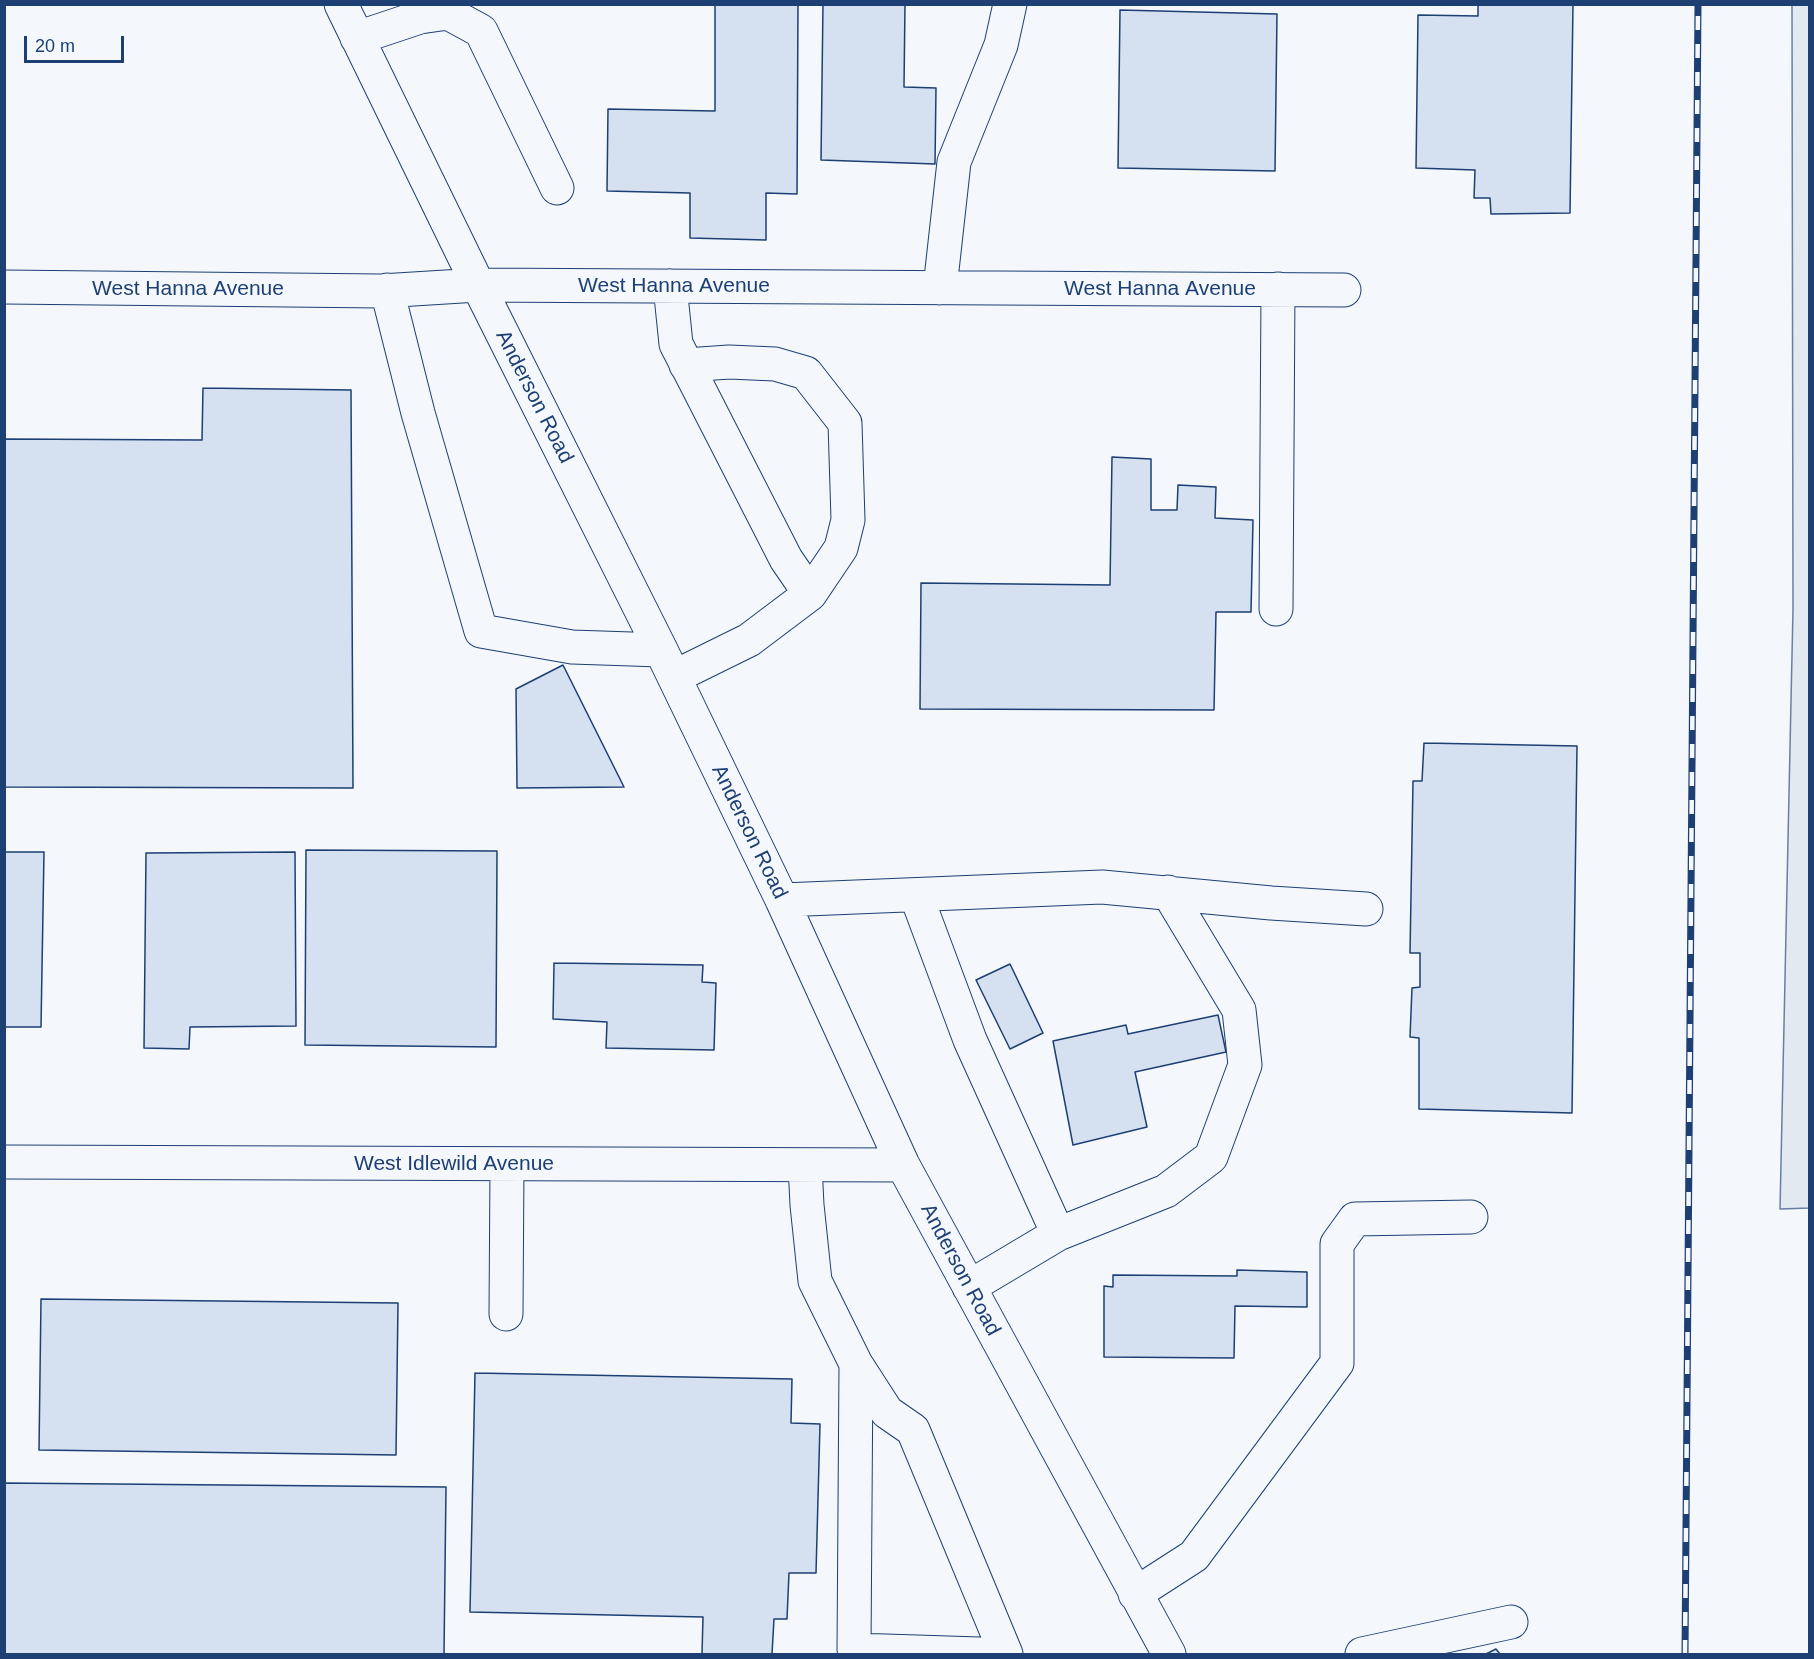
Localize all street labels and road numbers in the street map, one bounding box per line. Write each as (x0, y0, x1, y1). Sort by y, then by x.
street label: West Hanna Avenue (578, 273, 770, 299)
street label: West Hanna Avenue (92, 276, 284, 302)
street label: West Hanna Avenue (1064, 276, 1256, 302)
street label: Anderson Road (490, 326, 578, 468)
street label: Anderson Road (706, 761, 792, 903)
street label: West Idlewild Avenue (354, 1151, 554, 1177)
street label: Anderson Road (915, 1200, 1005, 1340)

